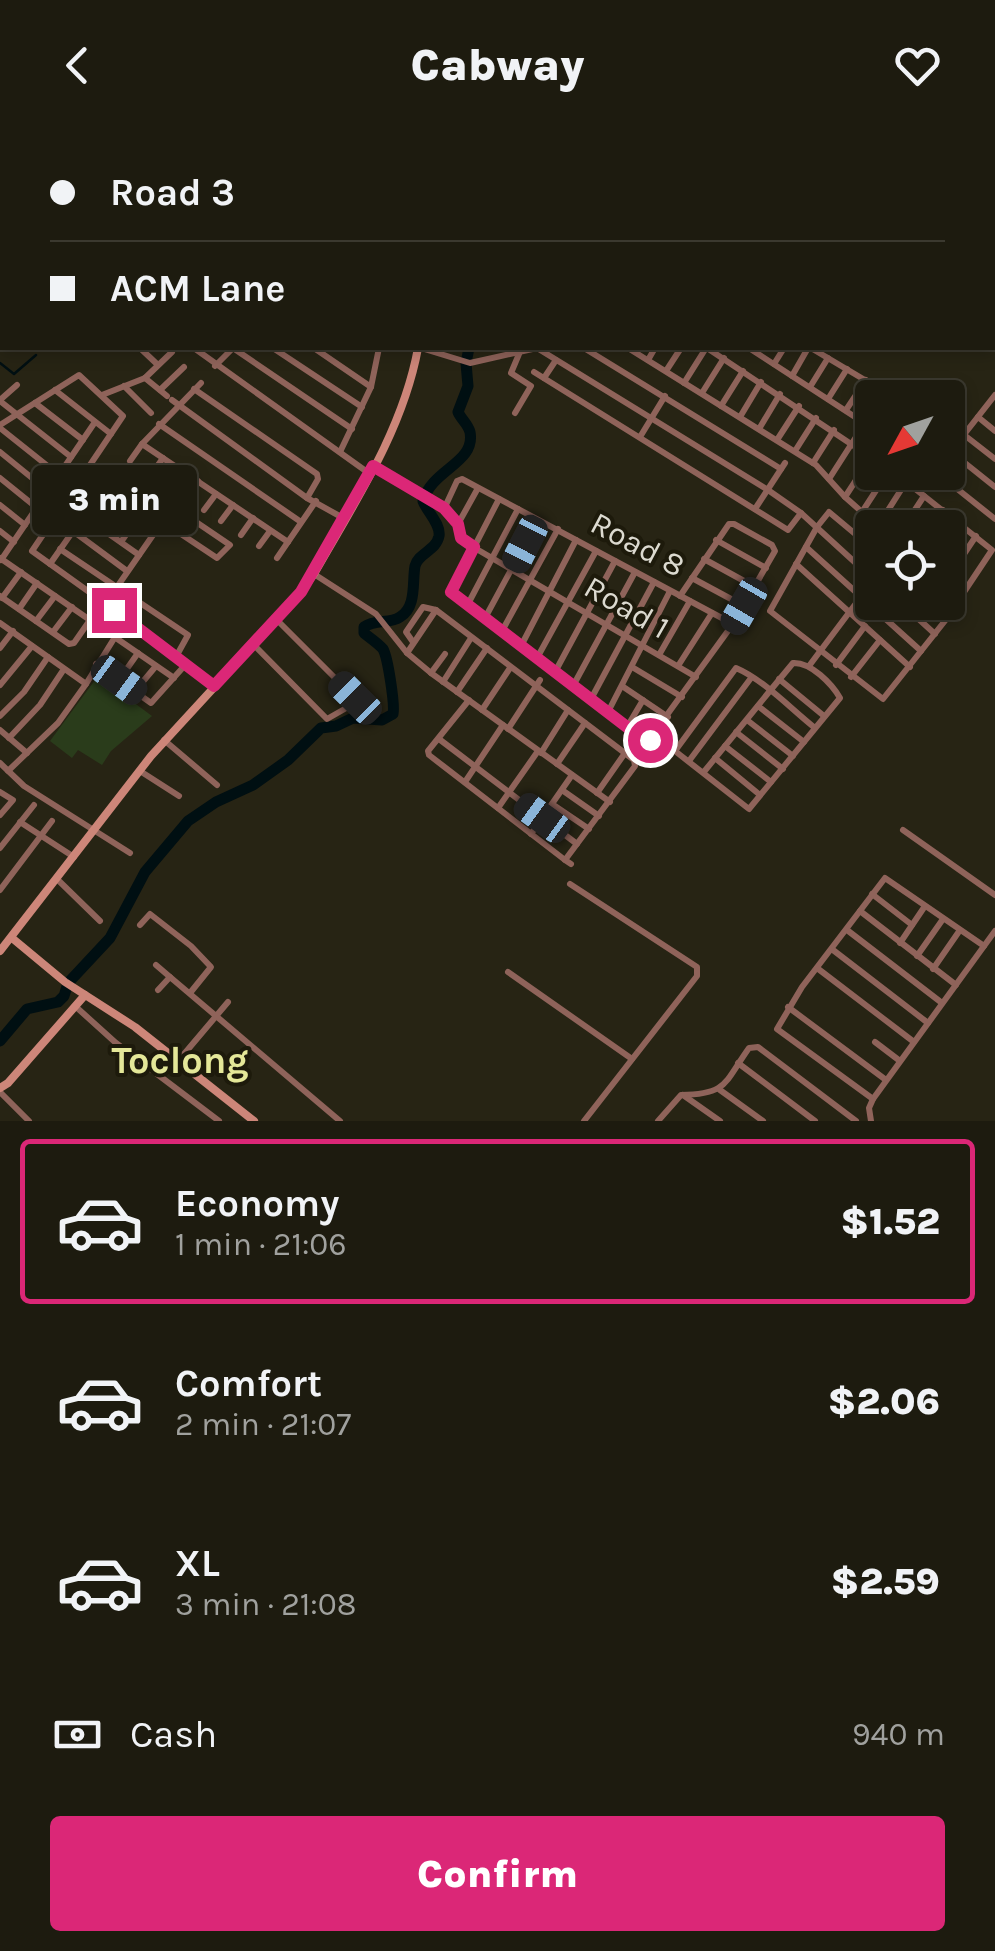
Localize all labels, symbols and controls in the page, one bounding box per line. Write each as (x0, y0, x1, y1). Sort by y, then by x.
icon: back (50, 38, 105, 93)
icon: heart (890, 38, 945, 93)
text: Cabway (410, 39, 585, 91)
text: Road 3 (110, 170, 235, 215)
text: ACM Lane (110, 266, 286, 311)
north arrow (855, 380, 965, 490)
map controls (855, 380, 965, 620)
callout: 3 min (32, 465, 196, 535)
text: 3 min (68, 481, 161, 518)
street label: Road 8 (585, 504, 691, 584)
car (498, 510, 552, 578)
button: locate (855, 510, 965, 620)
street label: Road 1 (578, 568, 676, 646)
car (716, 573, 772, 639)
route end (92, 588, 137, 633)
car (86, 650, 152, 710)
car (323, 666, 387, 730)
route start (628, 718, 673, 763)
car (509, 788, 575, 848)
district label: Toclong (111, 1038, 249, 1083)
icon: car (55, 1177, 145, 1267)
text: Economy (175, 1181, 339, 1226)
text: $1.52 (840, 1199, 940, 1244)
text: 1 min · 21:06 (175, 1226, 347, 1263)
icon: car (55, 1357, 145, 1447)
text: Comfort (175, 1361, 322, 1406)
text: $2.06 (828, 1379, 940, 1424)
text: 2 min · 21:07 (175, 1406, 351, 1443)
icon: car (55, 1537, 145, 1627)
text: XL (175, 1541, 220, 1586)
text: $2.59 (831, 1559, 940, 1604)
text: 3 min · 21:08 (175, 1586, 356, 1623)
icon: cash (50, 1707, 105, 1762)
text: Cash (130, 1712, 217, 1757)
text: 940 m (852, 1716, 945, 1753)
button: Confirm (50, 1816, 945, 1931)

